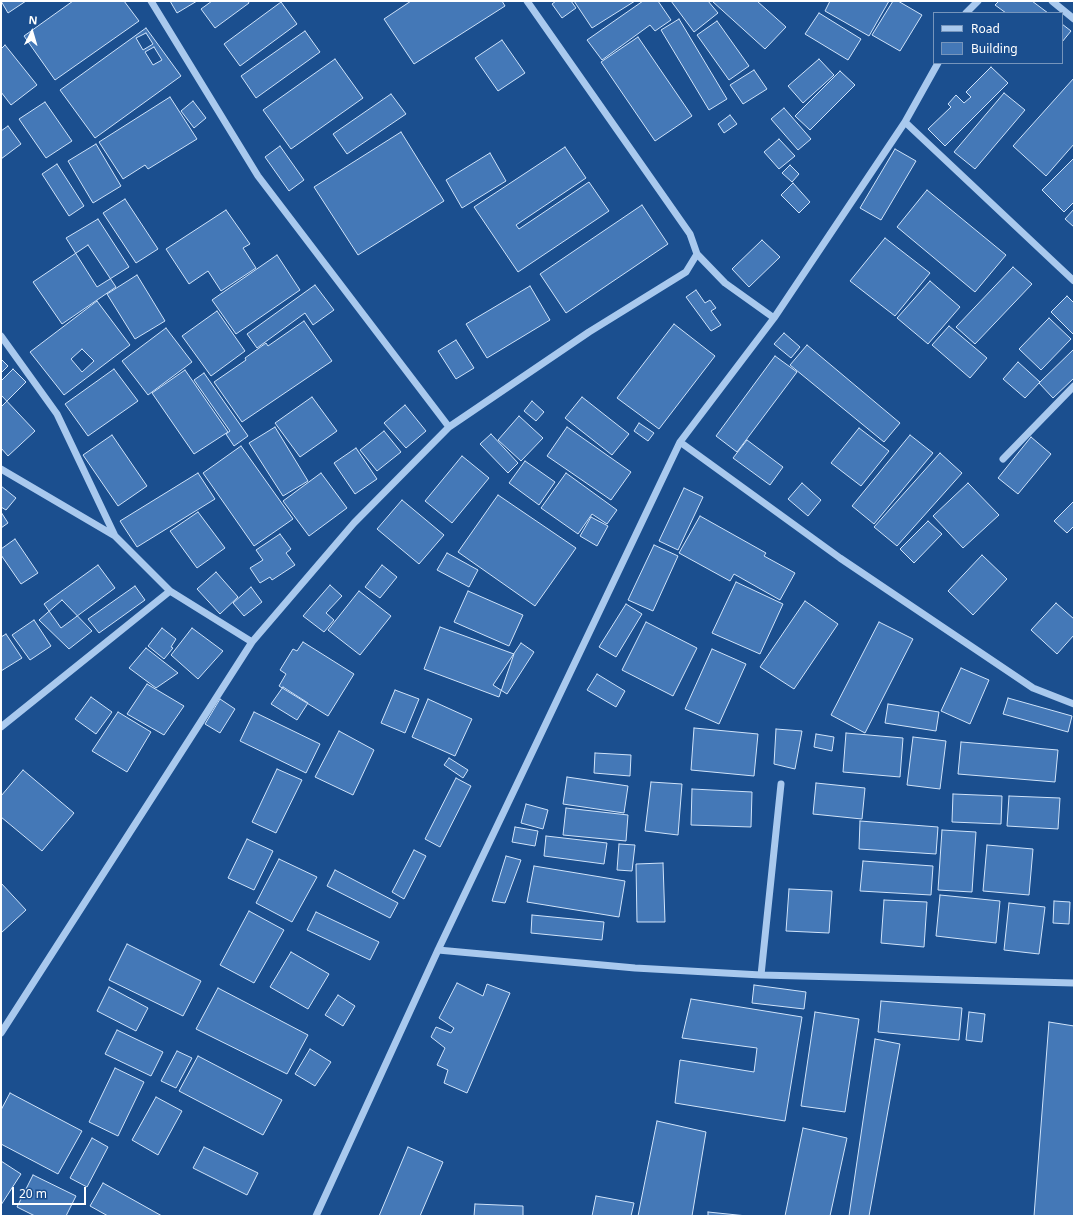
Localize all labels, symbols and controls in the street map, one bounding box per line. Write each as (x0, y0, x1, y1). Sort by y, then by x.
north arrow (12, 12, 52, 52)
text: N (28, 12, 38, 27)
legend (933, 12, 1063, 64)
text: Road (971, 20, 1000, 37)
text: Building (971, 40, 1018, 57)
scale bar (14, 1179, 88, 1205)
text: 20 m (19, 1185, 47, 1202)

